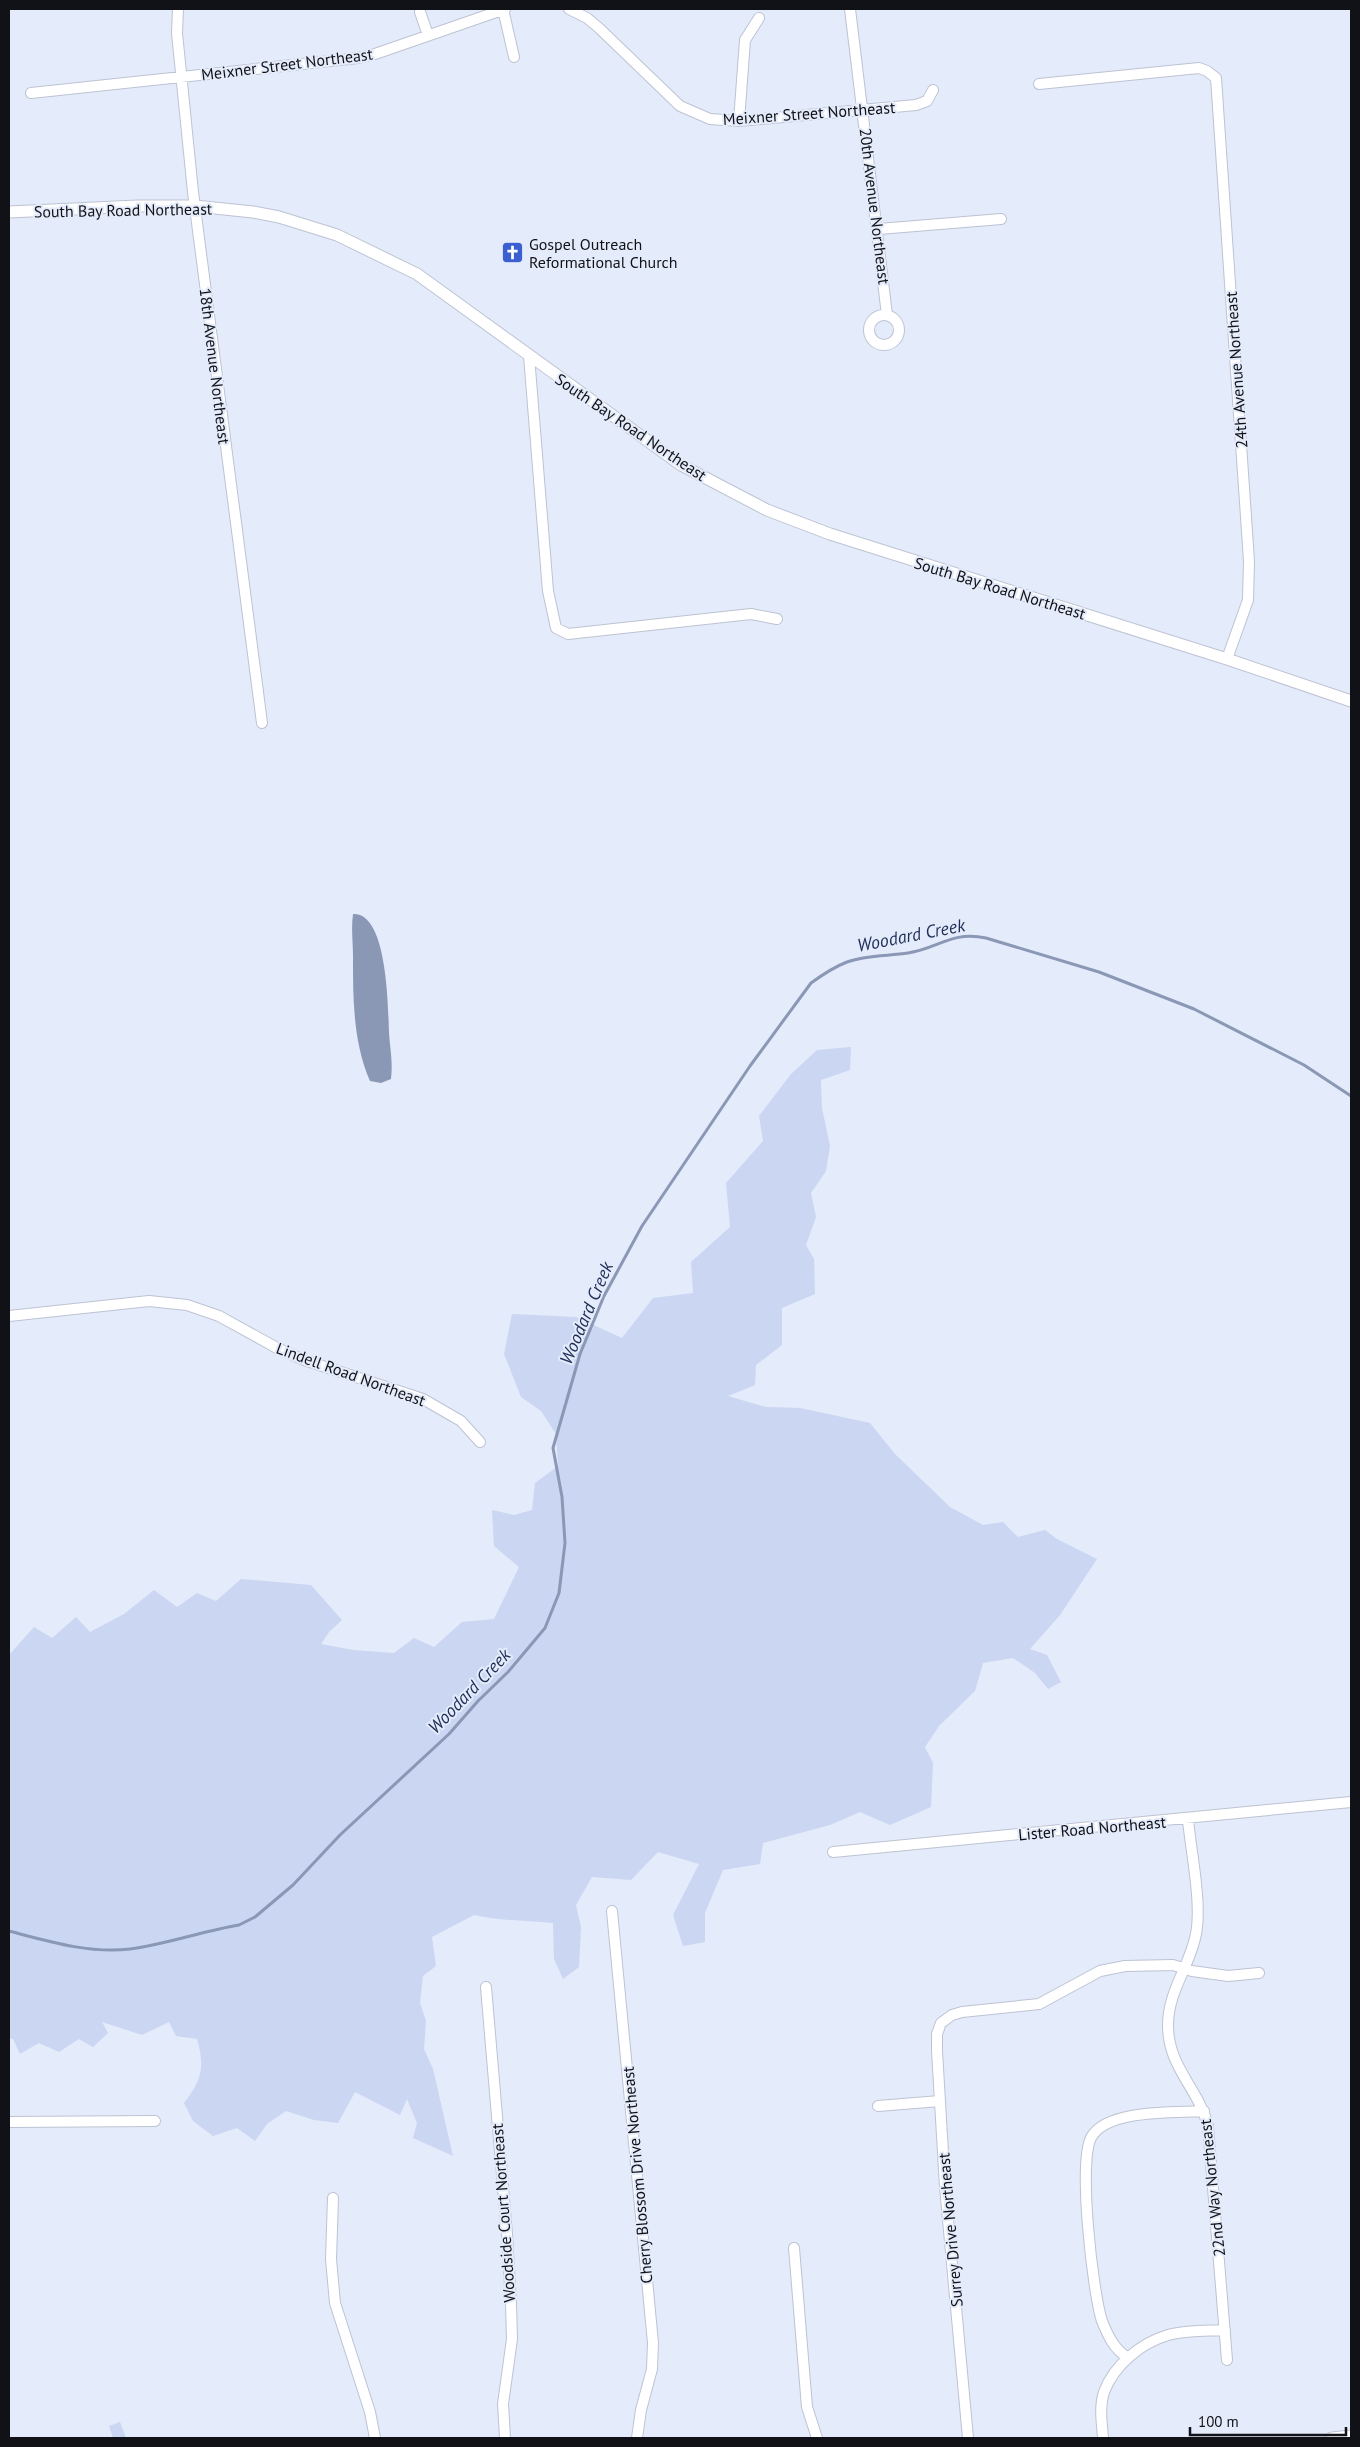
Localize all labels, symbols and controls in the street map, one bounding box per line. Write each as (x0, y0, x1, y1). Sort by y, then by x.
street label: Meixner Street Northeast (200, 43, 374, 84)
street label: Meixner Street Northeast (722, 97, 896, 129)
street label: 20th Avenue Northeast (855, 127, 895, 286)
street label: South Bay Road Northeast (34, 198, 213, 222)
place label: Gospel Outreach Reformational Church (529, 234, 678, 272)
church icon: Gospel Outreach Reformational Church (501, 241, 525, 265)
street label: 18th Avenue Northeast (195, 287, 235, 446)
street label: 24th Avenue Northeast (1220, 290, 1251, 449)
street label: South Bay Road Northeast (551, 369, 711, 485)
street label: South Bay Road Northeast (912, 552, 1089, 624)
water label: Woodard Creek (855, 913, 968, 957)
water label: Woodard Creek (554, 1257, 618, 1368)
street label: Lindell Road Northeast (274, 1338, 429, 1411)
water label: Woodard Creek (423, 1643, 516, 1738)
street label: Lister Road Northeast (1017, 1812, 1167, 1844)
street label: Cherry Blossom Drive Northeast (617, 2065, 656, 2284)
street label: 22nd Way Northeast (1195, 2118, 1229, 2258)
street label: Woodside Court Northeast (487, 2122, 519, 2303)
street label: Surrey Drive Northeast (933, 2151, 967, 2308)
scale bar (1190, 2404, 1346, 2436)
text: 100 m (1198, 2412, 1239, 2431)

